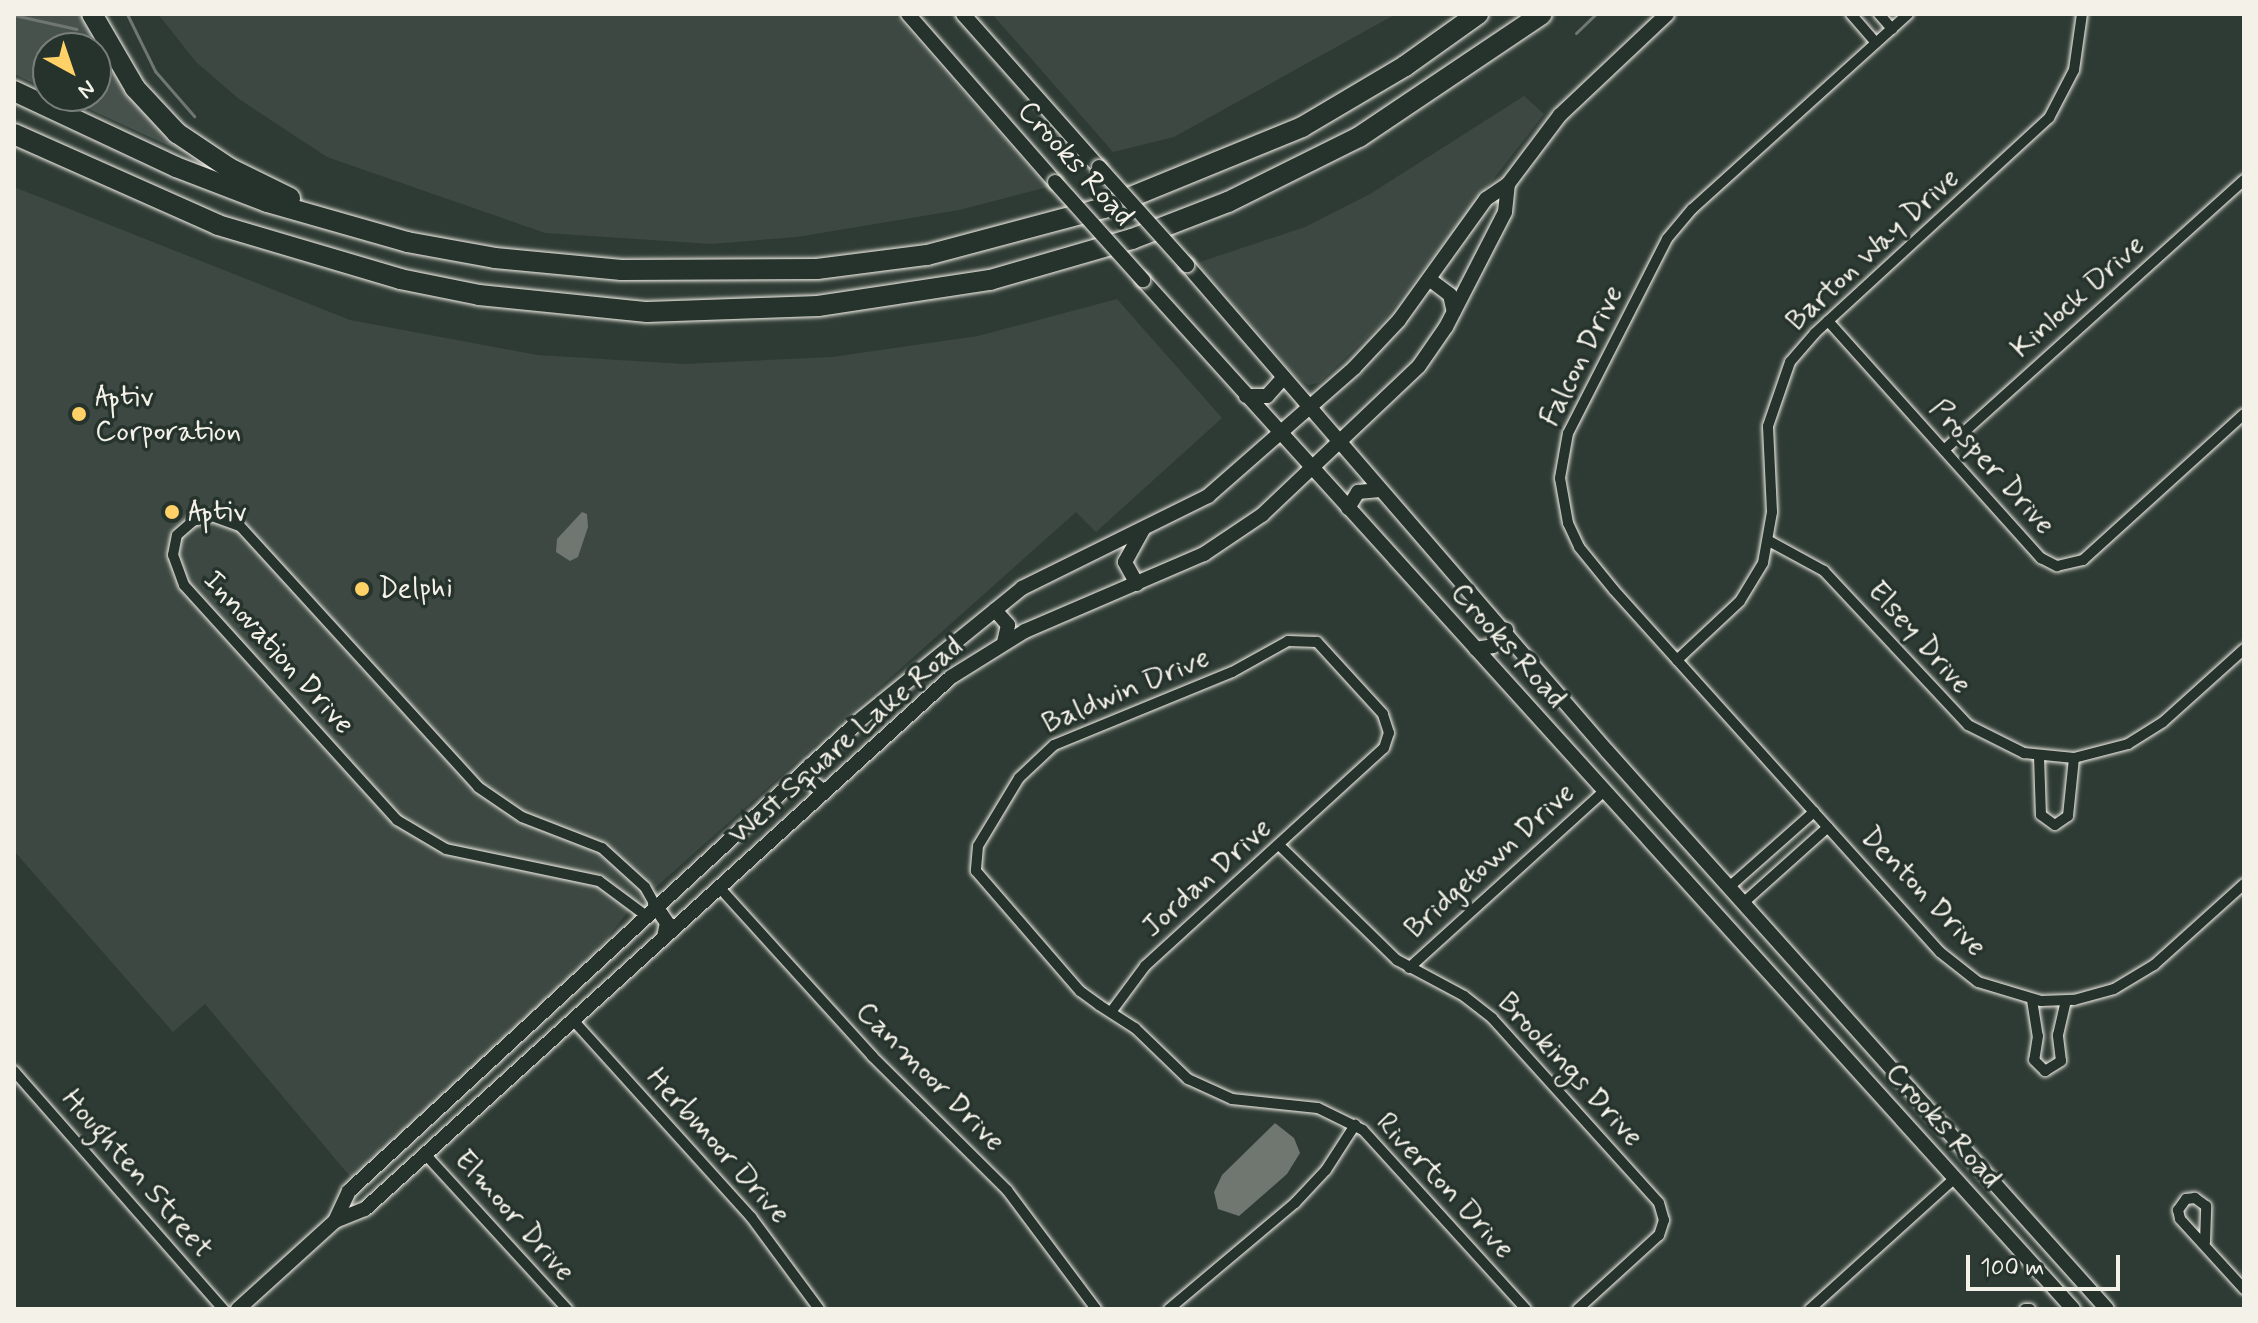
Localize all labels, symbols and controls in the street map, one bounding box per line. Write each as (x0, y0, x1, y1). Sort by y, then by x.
north arrow (32, 32, 112, 112)
text: N (72, 73, 101, 104)
street label: Crooks Road (1010, 94, 1140, 234)
street label: Barton Way Drive (1778, 159, 1968, 341)
street label: Kinlock Drive (2004, 228, 2152, 366)
street label: Falcon Drive (1533, 280, 1631, 432)
place label: Aptiv Corporation (95, 379, 241, 450)
street label: Prosper Drive (1921, 391, 2063, 543)
marker: Aptiv Corporation (70, 405, 88, 423)
place label: Aptiv (188, 494, 247, 530)
marker: Aptiv (163, 503, 181, 521)
street label: Innovation Drive (195, 564, 361, 742)
place label: Delphi (378, 571, 453, 607)
street label: Elsey Drive (1859, 574, 1979, 702)
street label: Crooks Road (1443, 576, 1573, 716)
marker: Delphi (353, 580, 371, 598)
street label: West Square Lake Road (722, 630, 970, 852)
street label: Baldwin Drive (1038, 640, 1214, 742)
street label: Bridgetown Drive (1398, 776, 1582, 946)
street label: Jordan Drive (1136, 811, 1278, 945)
street label: Denton Drive (1853, 820, 1993, 964)
street label: Brookings Drive (1490, 986, 1650, 1154)
street label: Canmoor Drive (848, 995, 1012, 1159)
street label: Crooks Road (1878, 1056, 2008, 1196)
street label: Herbmoor Drive (639, 1061, 797, 1231)
street label: Houghten Street (54, 1082, 220, 1266)
street label: Riverton Drive (1369, 1106, 1521, 1266)
street label: Elmoor Drive (446, 1143, 582, 1289)
scale bar (1970, 1239, 2124, 1289)
text: 100 m (1980, 1253, 2044, 1284)

